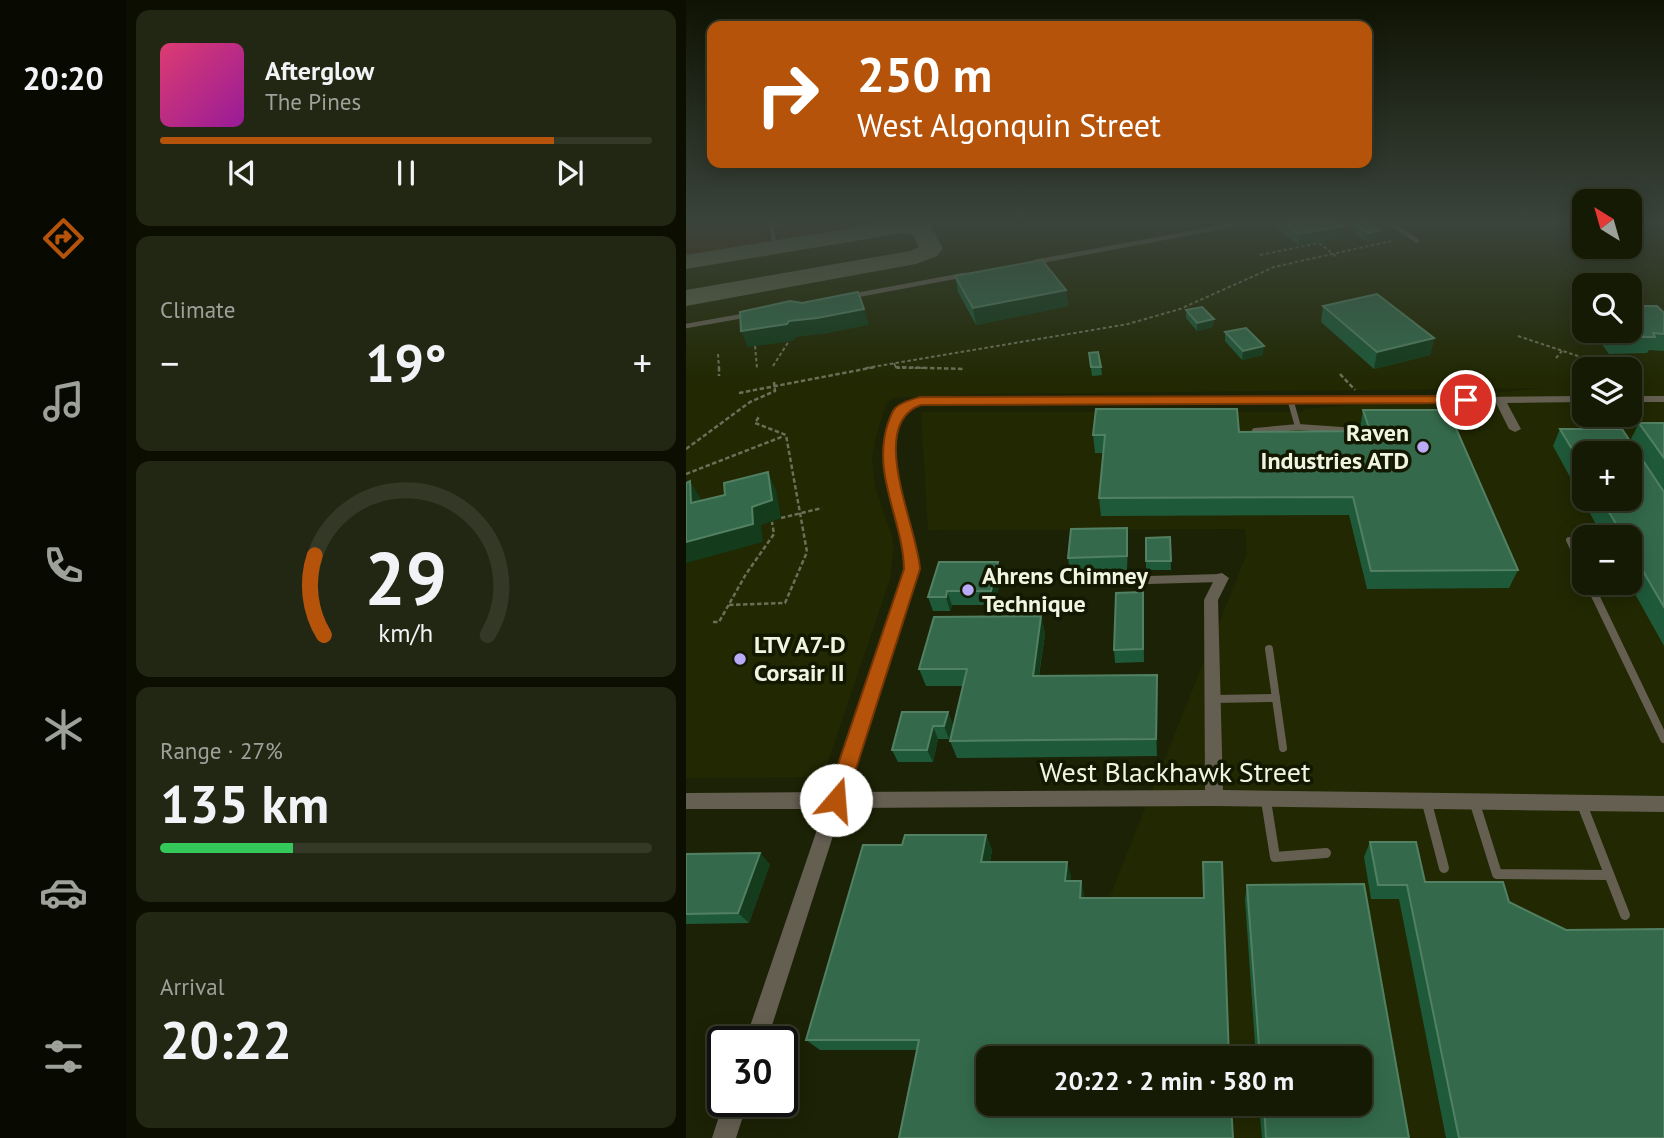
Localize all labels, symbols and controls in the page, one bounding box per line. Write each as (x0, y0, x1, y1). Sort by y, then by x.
text: 250 m (857, 42, 992, 106)
icon: right (742, 49, 833, 140)
text: Afterglow (265, 54, 374, 87)
text: 20:20 (22, 57, 104, 99)
text: The Pines (265, 87, 361, 116)
text: West Algonquin Street (857, 104, 1161, 146)
icon: previous (223, 154, 261, 192)
icon: pause (387, 154, 425, 192)
icon: next (551, 154, 589, 192)
north arrow (1572, 189, 1642, 259)
map controls (1572, 189, 1642, 595)
icon: directions (39, 214, 88, 263)
button: search (1572, 273, 1642, 343)
text: Climate (160, 295, 235, 324)
text: 19° (365, 329, 447, 396)
text: − (160, 338, 179, 387)
text: + (633, 338, 652, 387)
button: layers (1572, 357, 1642, 427)
pin (1436, 370, 1496, 430)
icon: music (39, 377, 88, 426)
icon: arrive (1447, 381, 1485, 419)
place label: Raven Industries ATD (1261, 417, 1409, 476)
marker: Raven Industries ATD (1415, 439, 1431, 455)
button: + (1572, 441, 1642, 511)
button: − (1572, 525, 1642, 595)
text: 29 (365, 531, 447, 625)
icon: phone (39, 541, 88, 590)
place label: Ahrens Chimney Technique (982, 560, 1148, 619)
marker: Ahrens Chimney Technique (960, 582, 976, 598)
text: km/h (379, 617, 433, 649)
place label: LTV A7-D Corsair II (754, 629, 846, 688)
marker: LTV A7-D Corsair II (732, 651, 748, 667)
icon: climate (39, 705, 88, 754)
text: Range · 27% (160, 736, 283, 765)
street label: West Blackhawk Street (1040, 753, 1311, 790)
position arrow (799, 763, 873, 837)
text: 135 km (160, 770, 329, 837)
icon: car (39, 868, 88, 917)
text: Arrival (160, 972, 224, 1001)
text: 20:22 (160, 1006, 292, 1073)
speed limit sign: 30 (707, 1026, 798, 1117)
icon: filters (39, 1032, 88, 1081)
text: 20:22 · 2 min · 580 m (1054, 1064, 1294, 1097)

